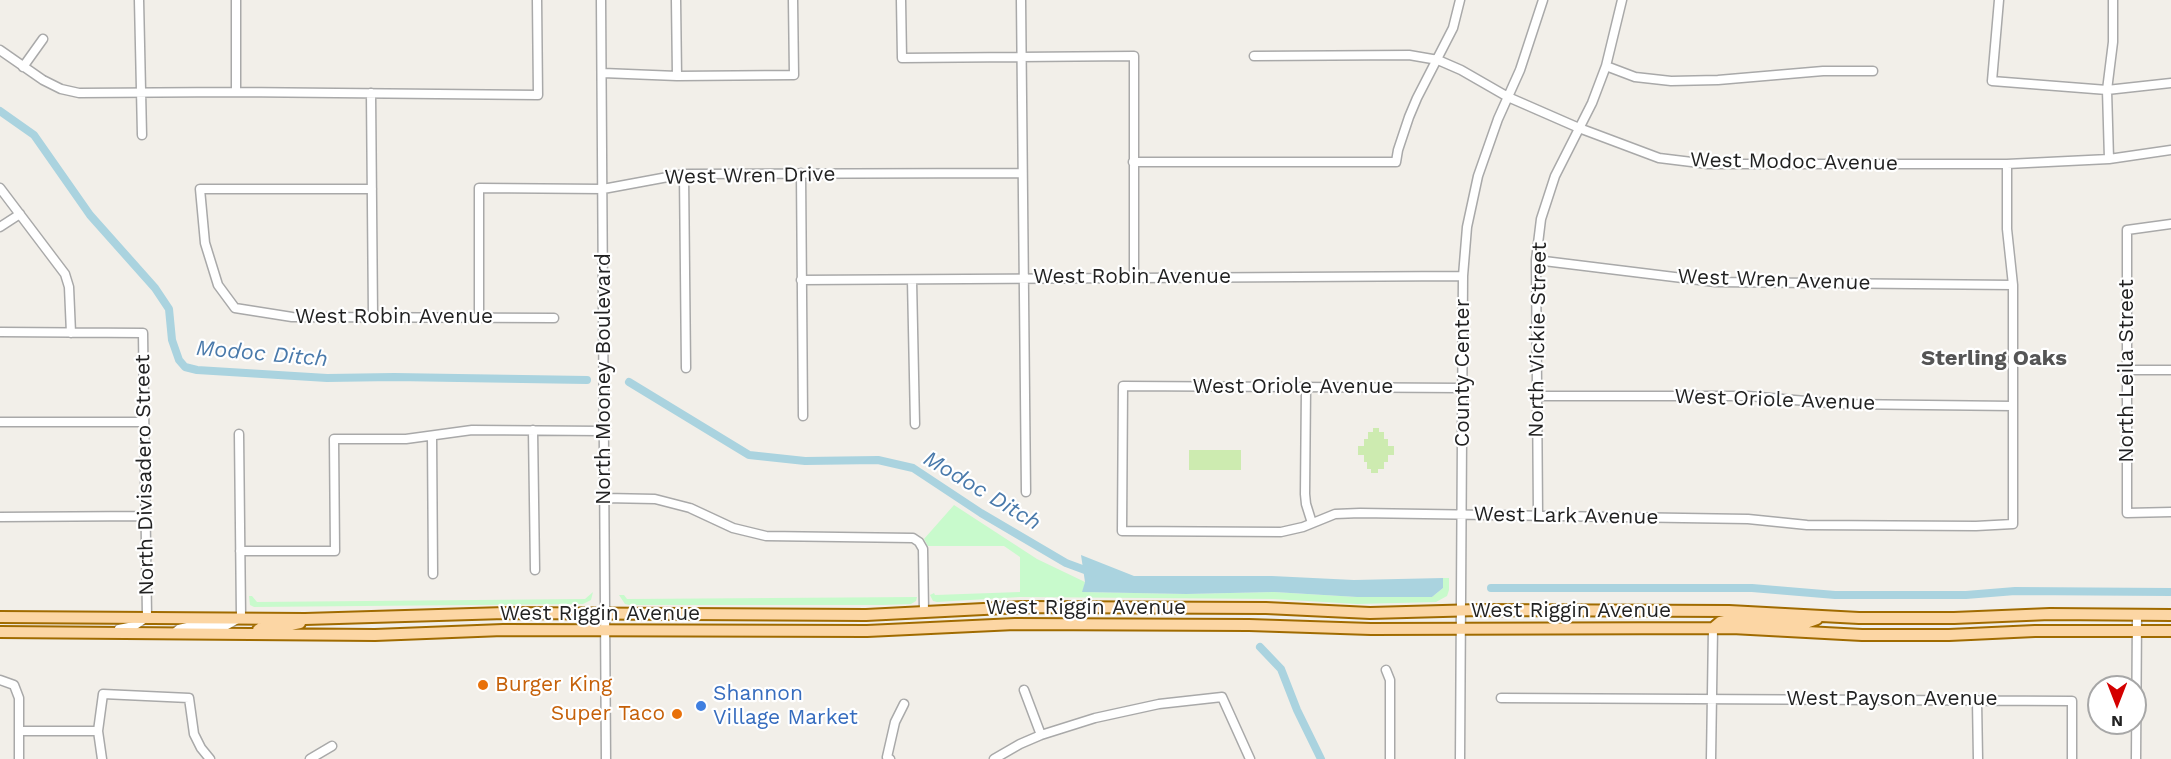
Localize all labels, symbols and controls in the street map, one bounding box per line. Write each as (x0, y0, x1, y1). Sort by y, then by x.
street label: West Modoc Avenue (1690, 148, 1898, 176)
street label: West Wren Drive (664, 162, 836, 190)
street label: North Vickie Street (1524, 242, 1552, 438)
street label: North Mooney Boulevard (591, 253, 617, 505)
street label: West Robin Avenue (1033, 264, 1231, 290)
street label: West Wren Avenue (1677, 264, 1871, 296)
street label: North Leila Street (2114, 279, 2140, 463)
street label: County Center (1450, 299, 1476, 447)
street label: West Robin Avenue (295, 304, 493, 330)
water label: Modoc Ditch (195, 335, 329, 373)
district label: Sterling Oaks (1921, 346, 2067, 372)
street label: North Divisadero Street (130, 354, 160, 596)
street label: West Oriole Avenue (1193, 374, 1393, 400)
street label: West Oriole Avenue (1674, 384, 1876, 416)
water label: Modoc Ditch (919, 446, 1045, 536)
street label: West Lark Avenue (1473, 502, 1659, 530)
street label: West Riggin Avenue (986, 595, 1186, 621)
street label: West Riggin Avenue (1471, 598, 1671, 624)
street label: West Riggin Avenue (500, 601, 700, 627)
place label: Burger King (495, 672, 612, 698)
north arrow (2087, 675, 2147, 735)
marker: Burger King (476, 678, 490, 692)
place label: Shannon Village Market (713, 681, 858, 731)
street label: West Payson Avenue (1786, 686, 1998, 712)
marker: Shannon Village Market (694, 699, 708, 713)
place label: Super Taco (551, 701, 665, 727)
marker: Super Taco (670, 707, 684, 721)
text: N (2111, 712, 2123, 731)

